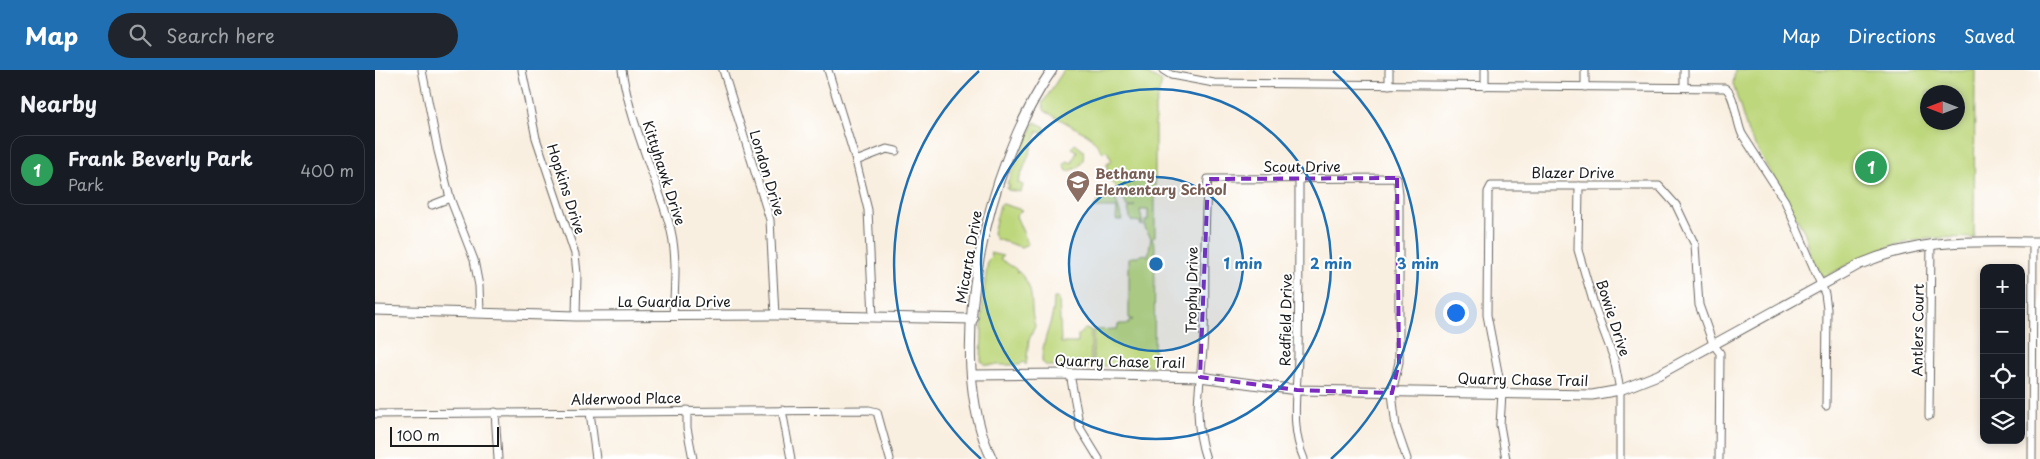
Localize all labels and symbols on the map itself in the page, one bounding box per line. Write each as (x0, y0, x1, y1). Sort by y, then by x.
north arrow (1920, 85, 1965, 130)
street label: Kittyhawk Drive (638, 118, 691, 228)
street label: London Drive (744, 127, 790, 218)
street label: Hopkins Drive (542, 141, 591, 237)
pin: 1 (1855, 148, 1887, 186)
street label: Scout Drive (1263, 156, 1341, 177)
street label: Blazer Drive (1531, 162, 1615, 183)
place label: Bethany Elementary School (1095, 163, 1227, 200)
school or university icon: Bethany Elementary School (1065, 169, 1091, 203)
street label: Micarta Drive (950, 209, 987, 305)
street label: Trophy Drive (1180, 246, 1203, 334)
text: 1 min (1224, 251, 1262, 274)
text: 2 min (1310, 251, 1352, 274)
text: 3 min (1397, 251, 1439, 274)
centre of rings (1147, 255, 1165, 273)
street label: Redfield Drive (1274, 273, 1297, 367)
street label: Bowie Drive (1591, 277, 1636, 359)
street label: Antlers Court (1906, 283, 1929, 376)
street label: La Guardia Drive (617, 291, 731, 312)
your location (1443, 300, 1469, 326)
street label: Quarry Chase Trail (1054, 350, 1186, 373)
street label: Quarry Chase Trail (1457, 368, 1589, 391)
street label: Alderwood Place (571, 387, 681, 410)
scale bar (390, 424, 499, 447)

